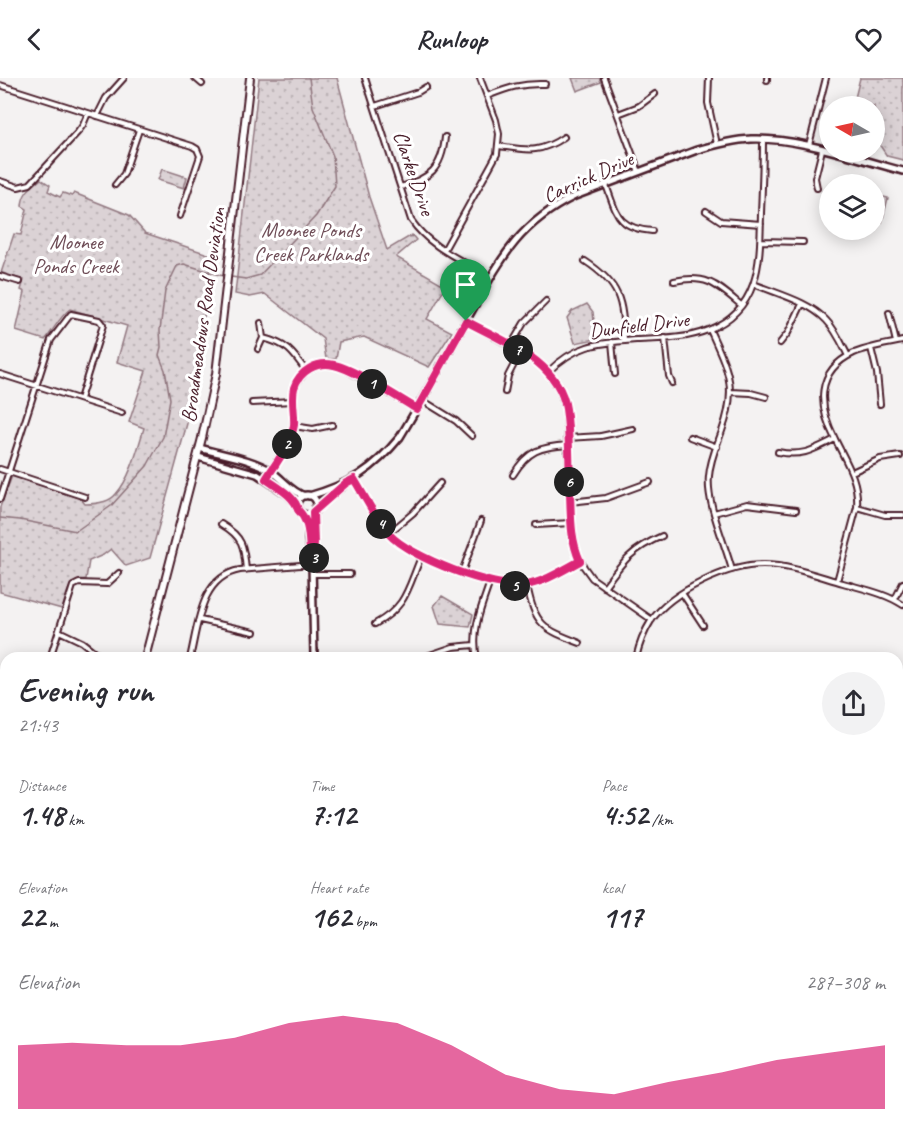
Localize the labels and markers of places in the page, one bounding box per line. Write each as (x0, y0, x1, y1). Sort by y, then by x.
pin (440, 259, 491, 321)
pin: 7 (503, 335, 533, 365)
pin: 1 (357, 369, 387, 399)
pin: 2 (272, 429, 302, 459)
pin: 6 (554, 467, 584, 497)
pin: 4 (366, 509, 396, 539)
pin: 3 (299, 543, 329, 573)
pin: 5 (500, 571, 530, 601)

